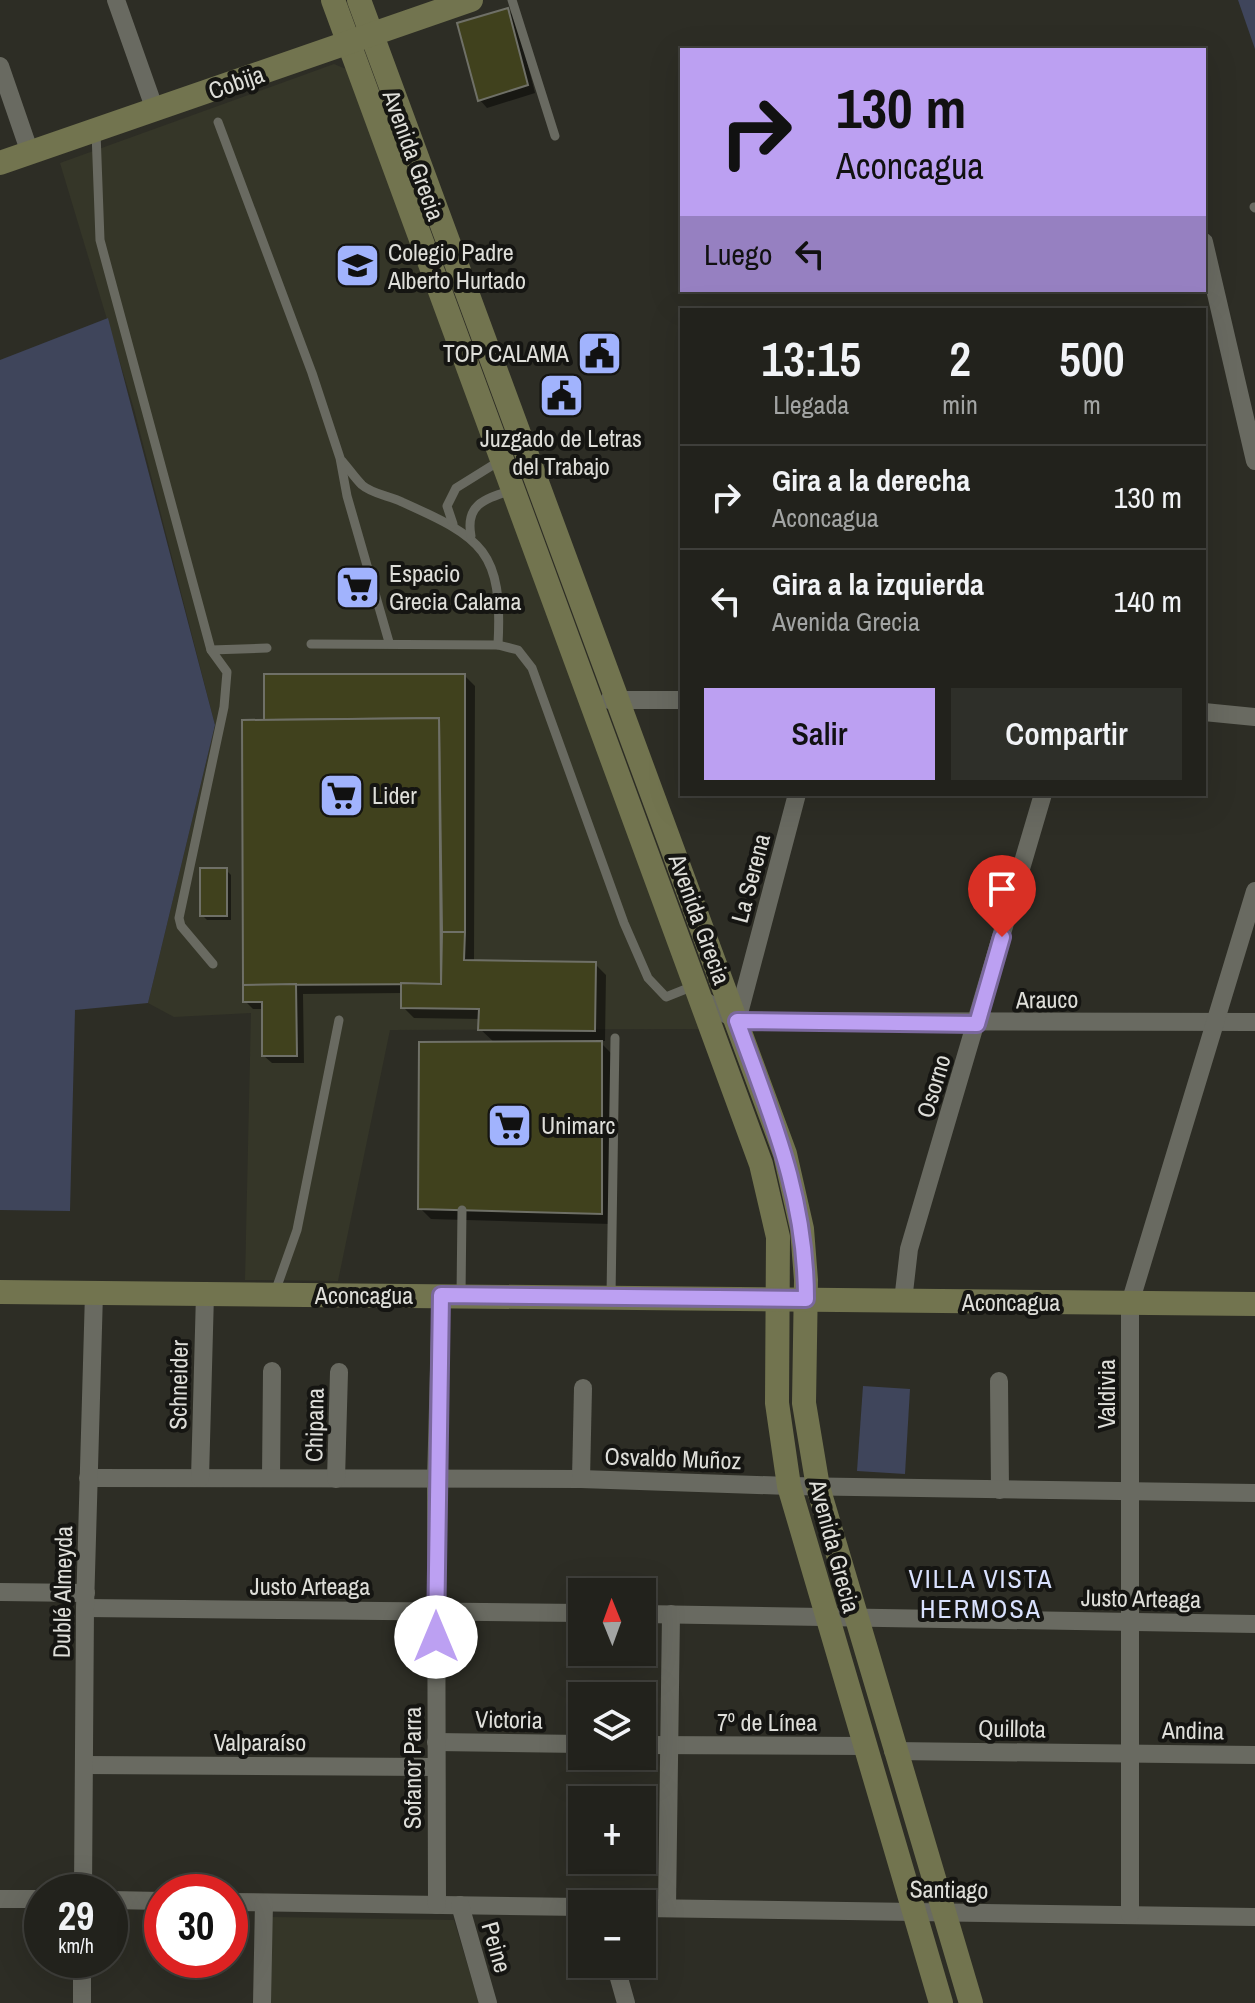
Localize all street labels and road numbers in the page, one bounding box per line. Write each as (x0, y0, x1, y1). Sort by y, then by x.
street label: Cobija (204, 58, 268, 106)
street label: Avenida Grecia (375, 84, 452, 225)
street label: La Serena (723, 830, 777, 926)
street label: Avenida Grecia (661, 848, 738, 989)
street label: Arauco (1015, 982, 1078, 1016)
street label: Osorno (908, 1050, 958, 1122)
street label: Aconcagua (314, 1279, 413, 1311)
street label: Aconcagua (961, 1286, 1060, 1318)
street label: Schneider (161, 1339, 195, 1430)
street label: Valdivia (1090, 1359, 1122, 1429)
street label: Chipana (297, 1387, 331, 1462)
street label: Osvaldo Muñoz (604, 1440, 742, 1476)
street label: Avenida Grecia (802, 1475, 868, 1616)
street label: Dublé Almeyda (45, 1526, 79, 1658)
street label: Justo Arteaga (250, 1570, 370, 1602)
street label: Justo Arteaga (1081, 1581, 1201, 1615)
street label: Victoria (475, 1702, 543, 1736)
street label: 7º de Línea (717, 1706, 817, 1738)
street label: Sofanor Parra (396, 1707, 428, 1829)
street label: Quillota (978, 1711, 1046, 1745)
street label: Andina (1161, 1713, 1225, 1747)
street label: Valparaíso (214, 1726, 306, 1758)
street label: Santiago (909, 1872, 989, 1906)
street label: Peine (475, 1918, 519, 1976)

